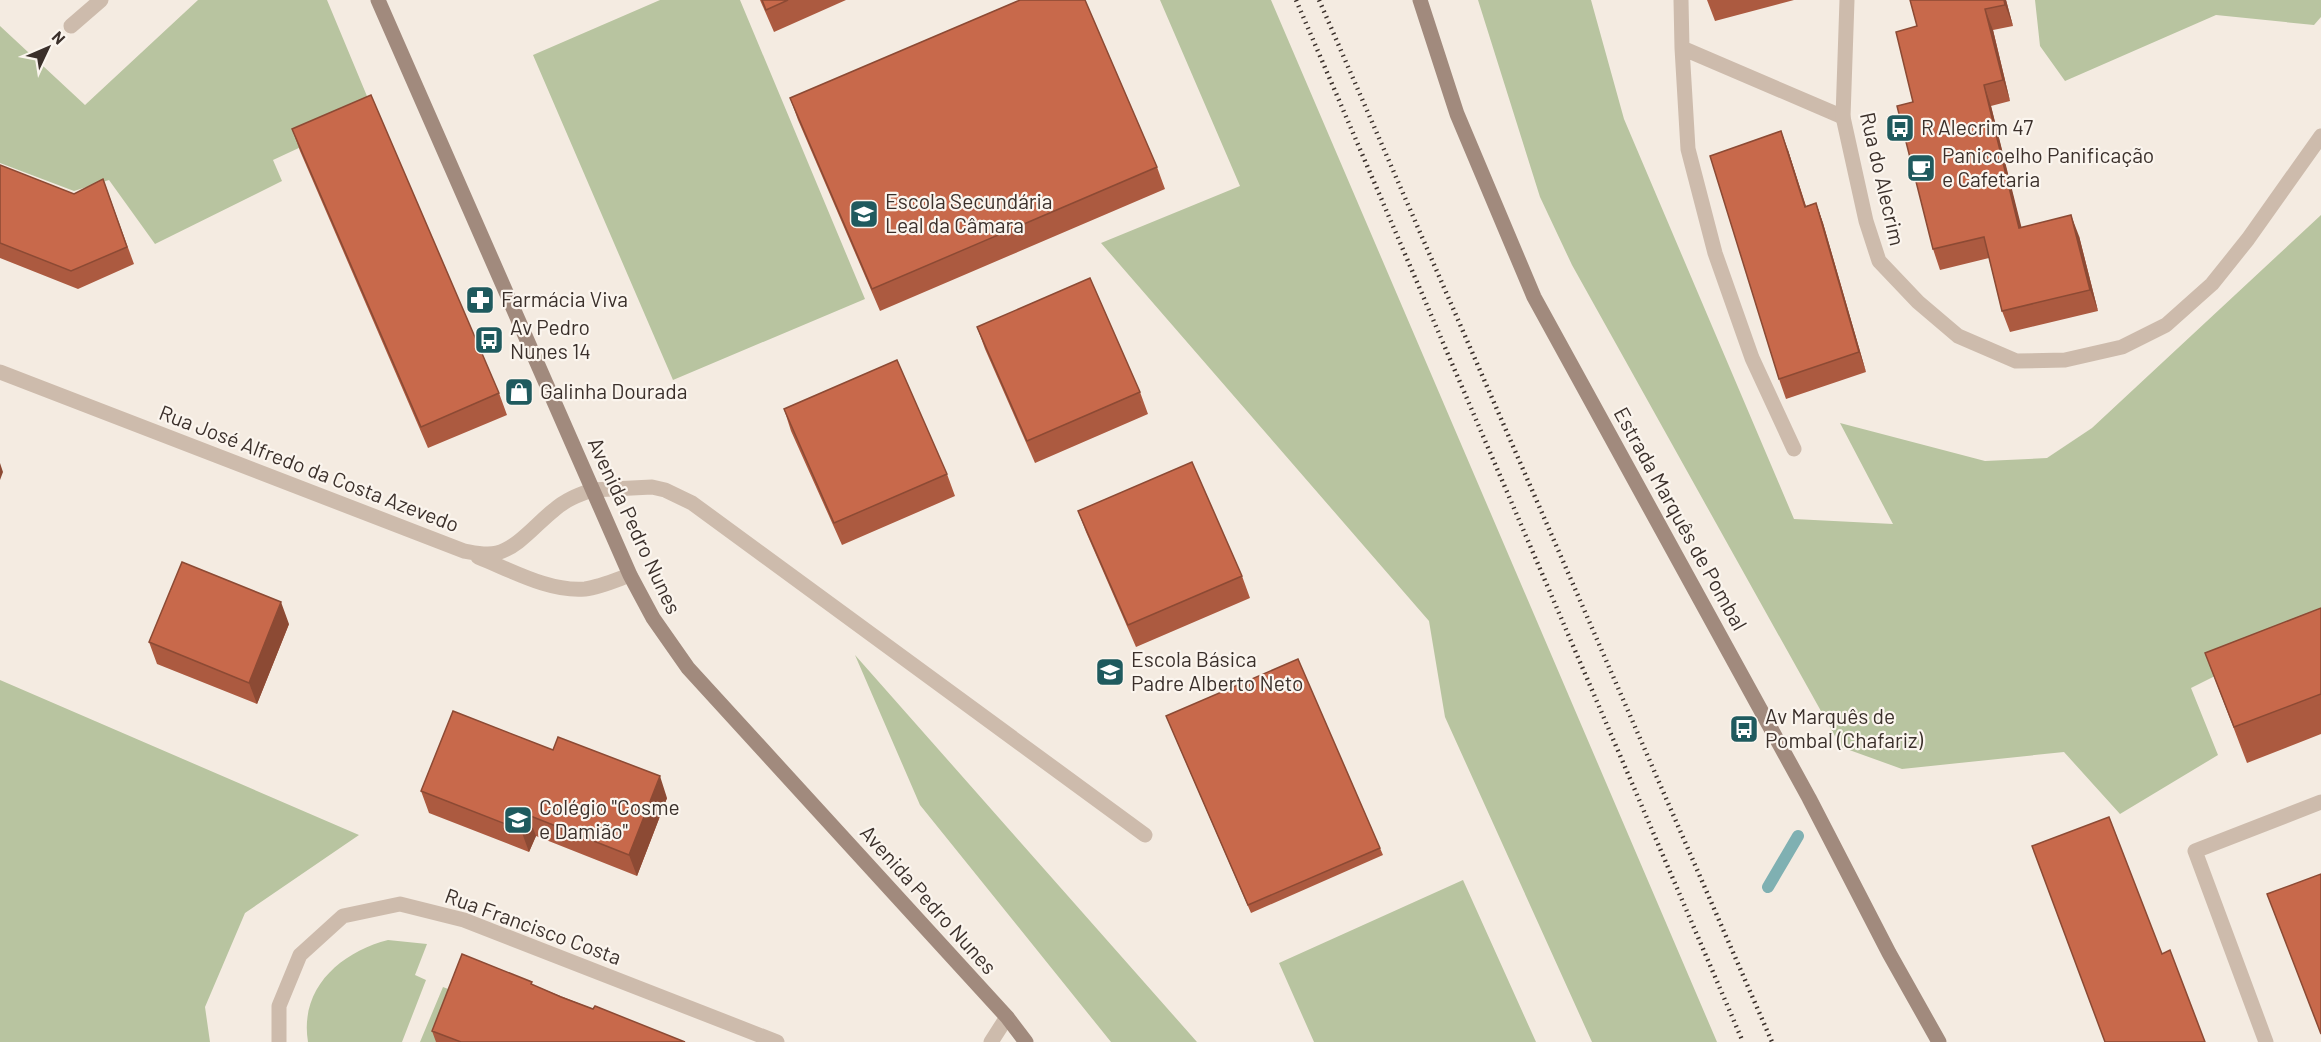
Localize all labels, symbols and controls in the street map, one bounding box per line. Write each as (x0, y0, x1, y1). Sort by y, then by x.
north arrow (18, 18, 78, 78)
text: N (49, 27, 70, 48)
street label: Rua do Alecrim (1856, 109, 1911, 248)
bus stop icon: R Alecrim 47 (1884, 112, 1916, 144)
place label: R Alecrim 47 (1921, 114, 2033, 139)
place label: Panicoelho Panificação e Cafetaria (1942, 142, 2154, 191)
cafe icon: Panicoelho Panificação e Cafetaria (1905, 152, 1937, 184)
place label: Escola Secundária Leal da Câmara (885, 188, 1053, 237)
school or university icon: Escola Secundária Leal da Câmara (848, 198, 880, 230)
pharmacy icon: Farmácia Viva (464, 284, 496, 316)
place label: Farmácia Viva (501, 286, 628, 311)
place label: Av Pedro Nunes 14 (510, 314, 591, 363)
bus stop icon: Av Pedro Nunes 14 (473, 324, 505, 356)
shop icon: Galinha Dourada (503, 376, 535, 408)
place label: Galinha Dourada (540, 378, 687, 403)
street label: Rua José Alfredo da Costa Azevedo (156, 399, 463, 536)
street label: Estrada Marquês de Pombal (1609, 402, 1753, 634)
street label: Avenida Pedro Nunes (584, 433, 687, 618)
place label: Escola Básica Padre Alberto Neto (1131, 646, 1304, 695)
school or university icon: Escola Básica Padre Alberto Neto (1094, 656, 1126, 688)
place label: Av Marquês de Pombal (Chafariz) (1765, 703, 1923, 752)
bus stop icon: Av Marquês de Pombal (Chafariz) (1728, 713, 1760, 745)
place label: Colégio "Cosme e Damião" (539, 794, 680, 843)
school or university icon: Colégio "Cosme e Damião" (502, 804, 534, 836)
street label: Avenida Pedro Nunes (856, 819, 1003, 979)
street label: Rua Francisco Costa (442, 882, 625, 969)

